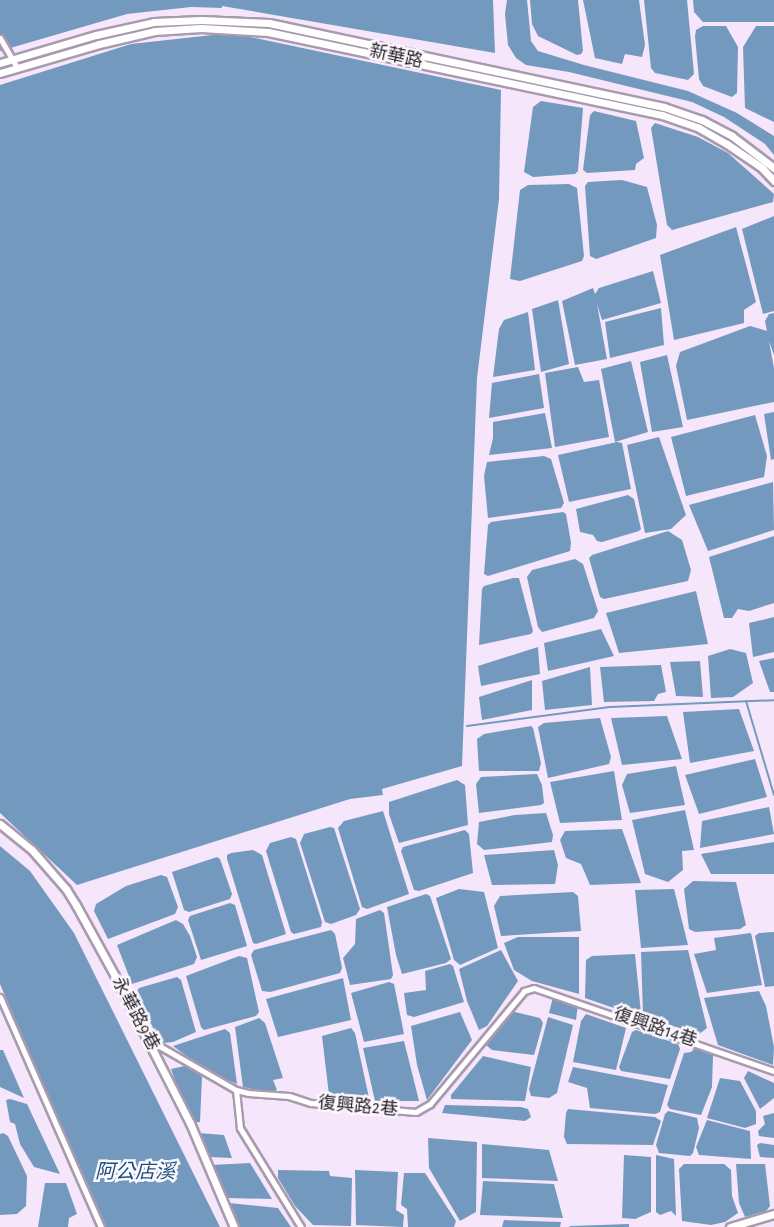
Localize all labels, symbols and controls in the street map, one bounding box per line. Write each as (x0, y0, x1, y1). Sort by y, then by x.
street label: 新華路 (367, 41, 425, 73)
street label: 永華路9巷 (107, 973, 163, 1055)
street label: 復興路14巷 (610, 1004, 700, 1052)
street label: 復興路2巷 (317, 1093, 399, 1121)
water label: 阿公店溪 (95, 1160, 175, 1184)

